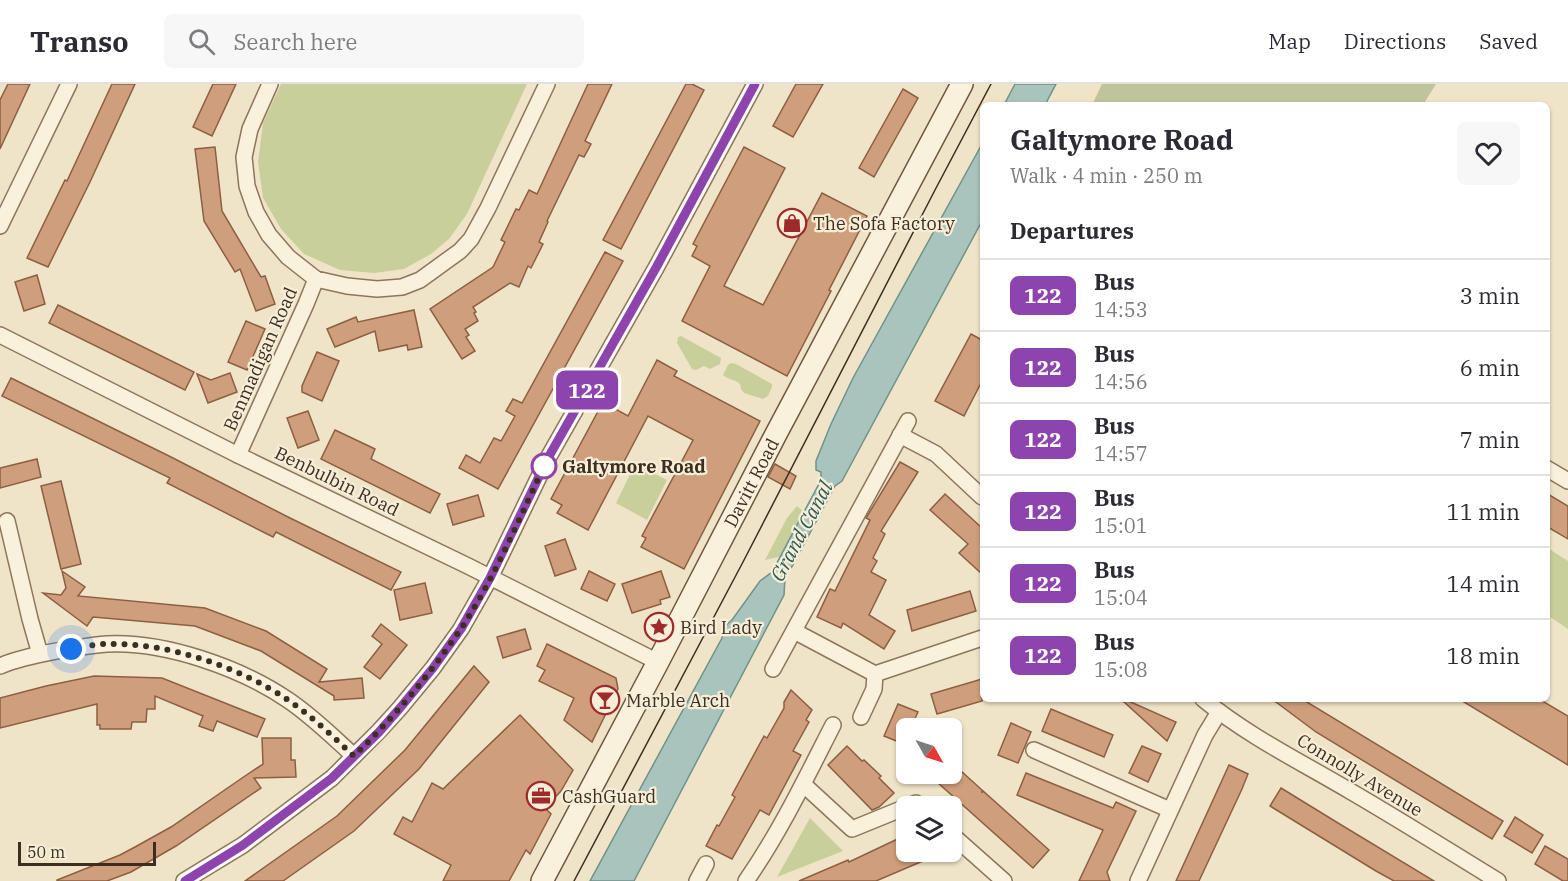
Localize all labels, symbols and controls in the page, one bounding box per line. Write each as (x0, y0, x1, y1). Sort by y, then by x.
search box (164, 14, 584, 68)
text: Transo (30, 23, 128, 60)
icon: search (185, 25, 218, 58)
text: Search here (233, 27, 357, 56)
text: Map (1268, 27, 1311, 55)
text: Directions (1344, 27, 1446, 55)
text: Saved (1479, 27, 1538, 55)
text: Galtymore Road (1010, 121, 1233, 158)
button: heart (1457, 122, 1520, 185)
text: Walk · 4 min · 250 m (1010, 162, 1203, 189)
shop icon: The Sofa Factory (776, 207, 808, 239)
place label: The Sofa Factory (813, 212, 955, 235)
text: Departures (1010, 216, 1134, 245)
text: Bus (1094, 267, 1135, 296)
text: 122 (1024, 281, 1062, 309)
text: 3 min (1460, 281, 1520, 310)
street label: Benmadigan Road (218, 283, 302, 434)
text: 14:53 (1094, 296, 1148, 323)
text: Bus (1094, 339, 1135, 368)
text: 122 (1024, 353, 1062, 381)
text: 6 min (1460, 353, 1520, 382)
text: 14:56 (1094, 368, 1148, 395)
line badge: 122 (552, 370, 622, 410)
text: 122 (568, 376, 606, 404)
text: Bus (1094, 411, 1135, 440)
text: 122 (1024, 425, 1062, 453)
text: 7 min (1460, 425, 1520, 454)
street label: Davitt Road (718, 434, 784, 531)
text: 14:57 (1094, 440, 1148, 467)
street label: Benbulbin Road (271, 441, 403, 521)
marker: Galtymore Road (531, 453, 557, 479)
place label: Galtymore Road (562, 455, 706, 478)
water label: Grand Canal (763, 476, 839, 586)
text: Bus (1094, 483, 1135, 512)
text: 122 (1024, 497, 1062, 525)
text: 11 min (1447, 497, 1520, 526)
text: 15:01 (1094, 512, 1148, 539)
text: Bus (1094, 555, 1135, 584)
text: 122 (1024, 569, 1062, 597)
text: 14 min (1447, 569, 1520, 598)
text: 15:04 (1094, 584, 1148, 611)
place icon: Bird Lady (643, 611, 675, 643)
place label: Bird Lady (680, 616, 762, 639)
text: Bus (1094, 627, 1135, 656)
your location (56, 634, 86, 664)
text: 122 (1024, 641, 1062, 669)
text: 18 min (1447, 641, 1520, 670)
text: 15:08 (1094, 656, 1148, 683)
bar icon: Marble Arch (589, 684, 621, 716)
place label: Marble Arch (626, 689, 730, 712)
north arrow (896, 718, 962, 784)
map controls (896, 718, 962, 862)
street label: Connolly Avenue (1293, 728, 1427, 822)
office icon: CashGuard (525, 780, 557, 812)
place label: CashGuard (562, 785, 656, 808)
button: layers (896, 796, 962, 862)
scale bar (18, 839, 156, 866)
text: 50 m (27, 842, 65, 862)

